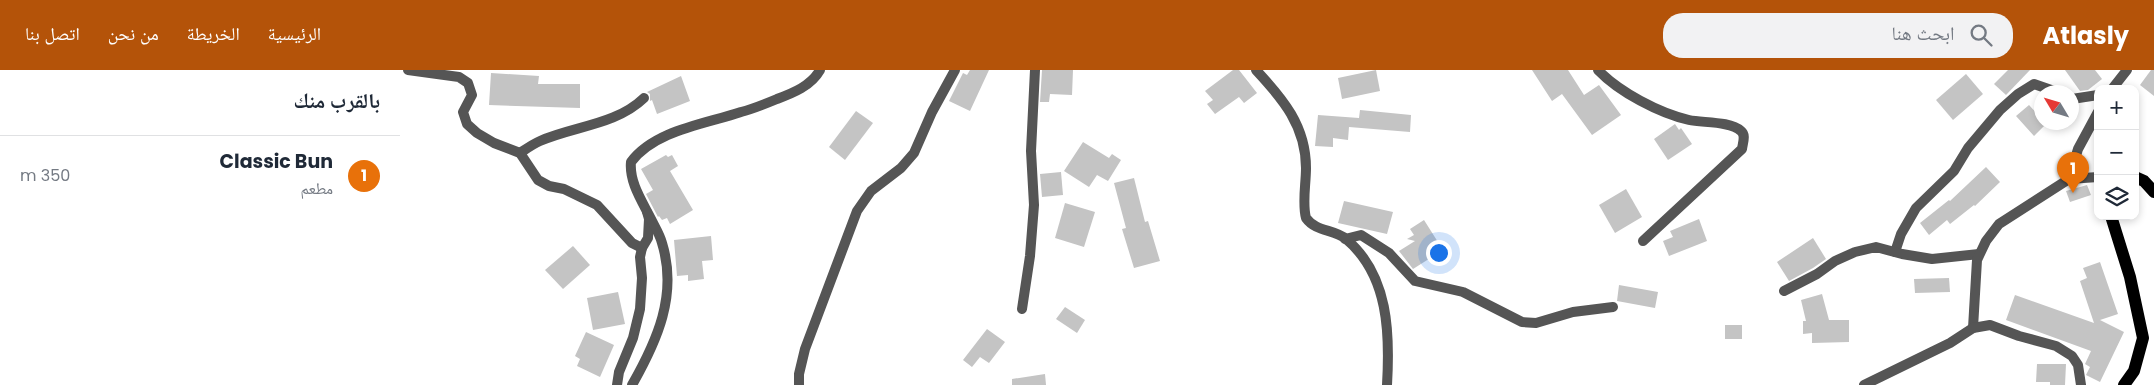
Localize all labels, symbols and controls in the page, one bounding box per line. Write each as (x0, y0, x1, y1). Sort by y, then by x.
search box (1663, 13, 2013, 58)
text: Atlasly (2043, 19, 2129, 52)
text: ابحث هنا (1892, 20, 1955, 47)
text: اتصل بنا (25, 21, 80, 46)
text: من نحن (108, 21, 159, 46)
text: الخريطة (187, 21, 240, 46)
text: الرئيسية (268, 21, 321, 46)
icon: search (1967, 21, 1995, 49)
north arrow (2034, 85, 2079, 130)
map controls (2094, 85, 2139, 220)
button: + (2094, 85, 2139, 130)
text: بالقرب منك (294, 86, 380, 115)
button: − (2094, 130, 2139, 175)
text: Classic Bun (220, 148, 333, 175)
pin: 1 (2057, 152, 2089, 193)
text: 350 m (20, 164, 70, 187)
text: 1 (361, 164, 367, 187)
button: layers (2094, 175, 2139, 220)
text: مطعم (301, 177, 333, 200)
your location (1426, 240, 1452, 266)

